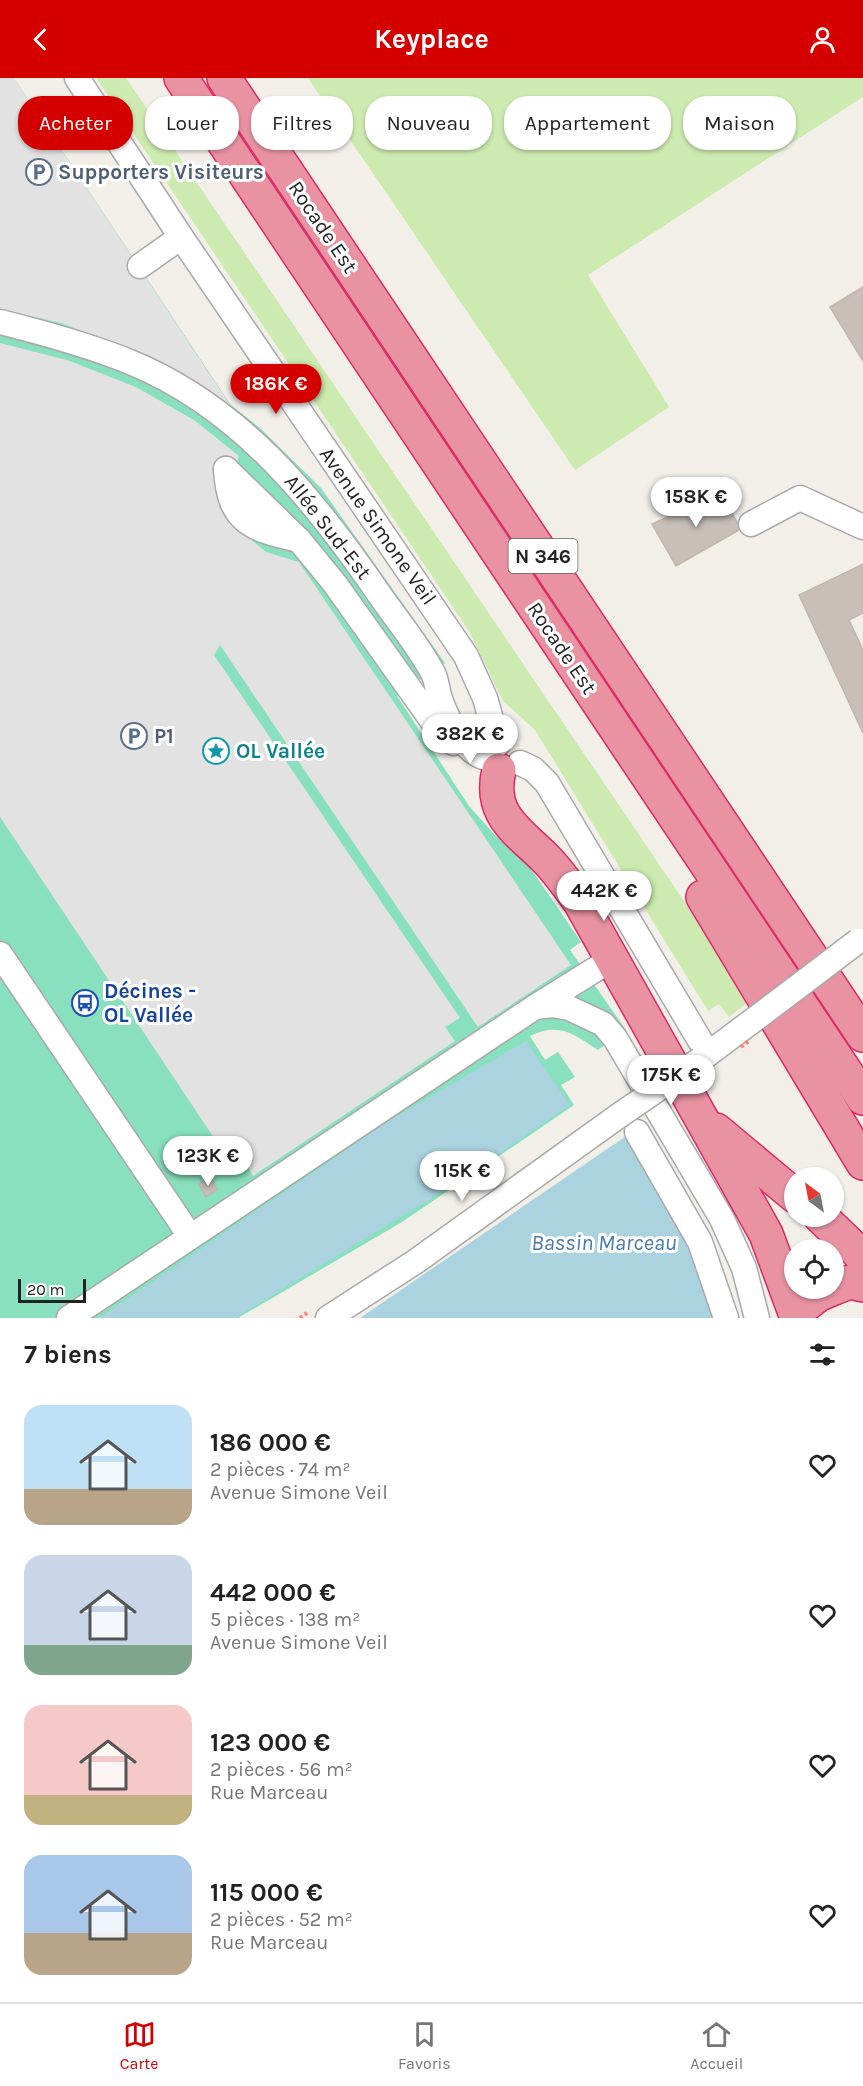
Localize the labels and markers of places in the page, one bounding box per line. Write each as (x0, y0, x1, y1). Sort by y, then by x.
parking icon: Supporters Visiteurs (24, 157, 54, 187)
place label: Supporters Visiteurs (58, 160, 264, 184)
pin: 186K € (227, 364, 325, 415)
pin: 158K € (647, 477, 745, 528)
pin: 382K € (421, 714, 519, 765)
parking icon: P1 (119, 721, 149, 751)
place label: P1 (154, 724, 174, 748)
place icon: OL Vallée (201, 736, 231, 766)
place label: OL Vallée (236, 739, 325, 763)
pin: 442K € (555, 871, 653, 922)
place label: Décines - OL Vallée (104, 979, 196, 1027)
bus stop icon: Décines - OL Vallée (70, 988, 100, 1018)
pin: 175K € (622, 1055, 720, 1106)
pin: 123K € (159, 1136, 257, 1187)
pin: 115K € (413, 1151, 511, 1202)

